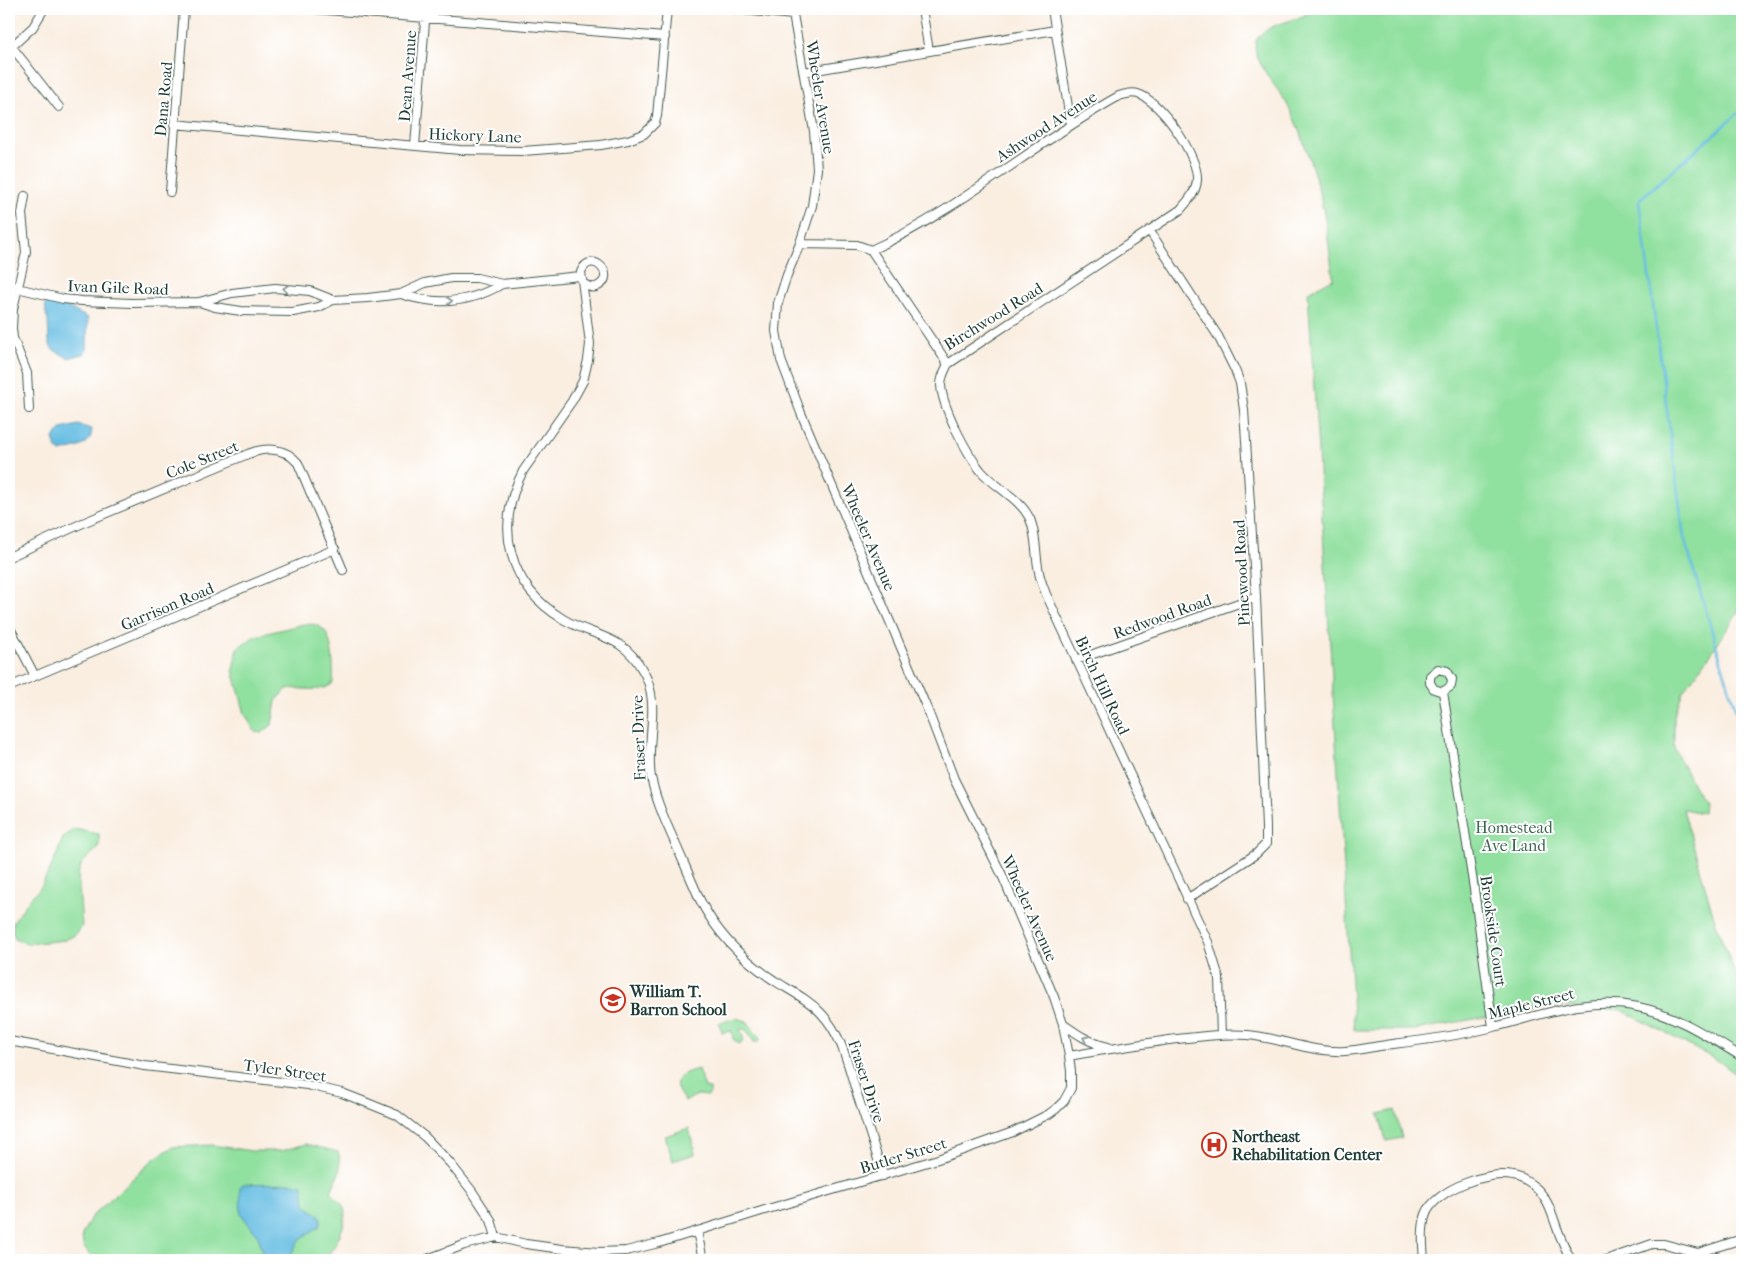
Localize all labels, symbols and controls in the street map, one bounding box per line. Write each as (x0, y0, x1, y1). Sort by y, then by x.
street label: Dean Avenue (395, 29, 420, 123)
street label: Wheeler Avenue (802, 38, 839, 155)
street label: Dana Road (151, 60, 176, 137)
street label: Ashwood Avenue (991, 87, 1100, 167)
street label: Hickory Lane (428, 124, 522, 147)
street label: Ivan Gile Road (67, 276, 169, 299)
street label: Birchwood Road (940, 278, 1046, 354)
one-way arrow (282, 283, 290, 294)
one-way arrow (445, 296, 453, 307)
street label: Cole Street (163, 436, 242, 483)
street label: Wheeler Avenue (837, 480, 900, 594)
street label: Pinewood Road (1229, 519, 1254, 627)
street label: Garrison Road (118, 578, 217, 635)
street label: Redwood Road (1110, 590, 1214, 643)
street label: Birch Hill Road (1071, 633, 1134, 738)
street label: Fraser Drive (628, 695, 649, 781)
park label: Homestead Ave Land (1475, 818, 1553, 855)
street label: Wheeler Avenue (997, 851, 1062, 964)
street label: Brookside Court (1476, 874, 1511, 988)
place label: William T. Barron School (629, 982, 727, 1019)
street label: Maple Street (1486, 983, 1577, 1023)
school or university icon: William T. Barron School (600, 987, 626, 1013)
one-way arrow (1082, 1035, 1091, 1045)
street label: Fraser Drive (844, 1037, 889, 1125)
street label: Tyler Street (242, 1055, 328, 1086)
place label: Northeast Rehabilitation Center (1232, 1127, 1383, 1164)
hospital icon: Northeast Rehabilitation Center (1201, 1132, 1227, 1158)
street label: Butler Street (857, 1133, 949, 1178)

